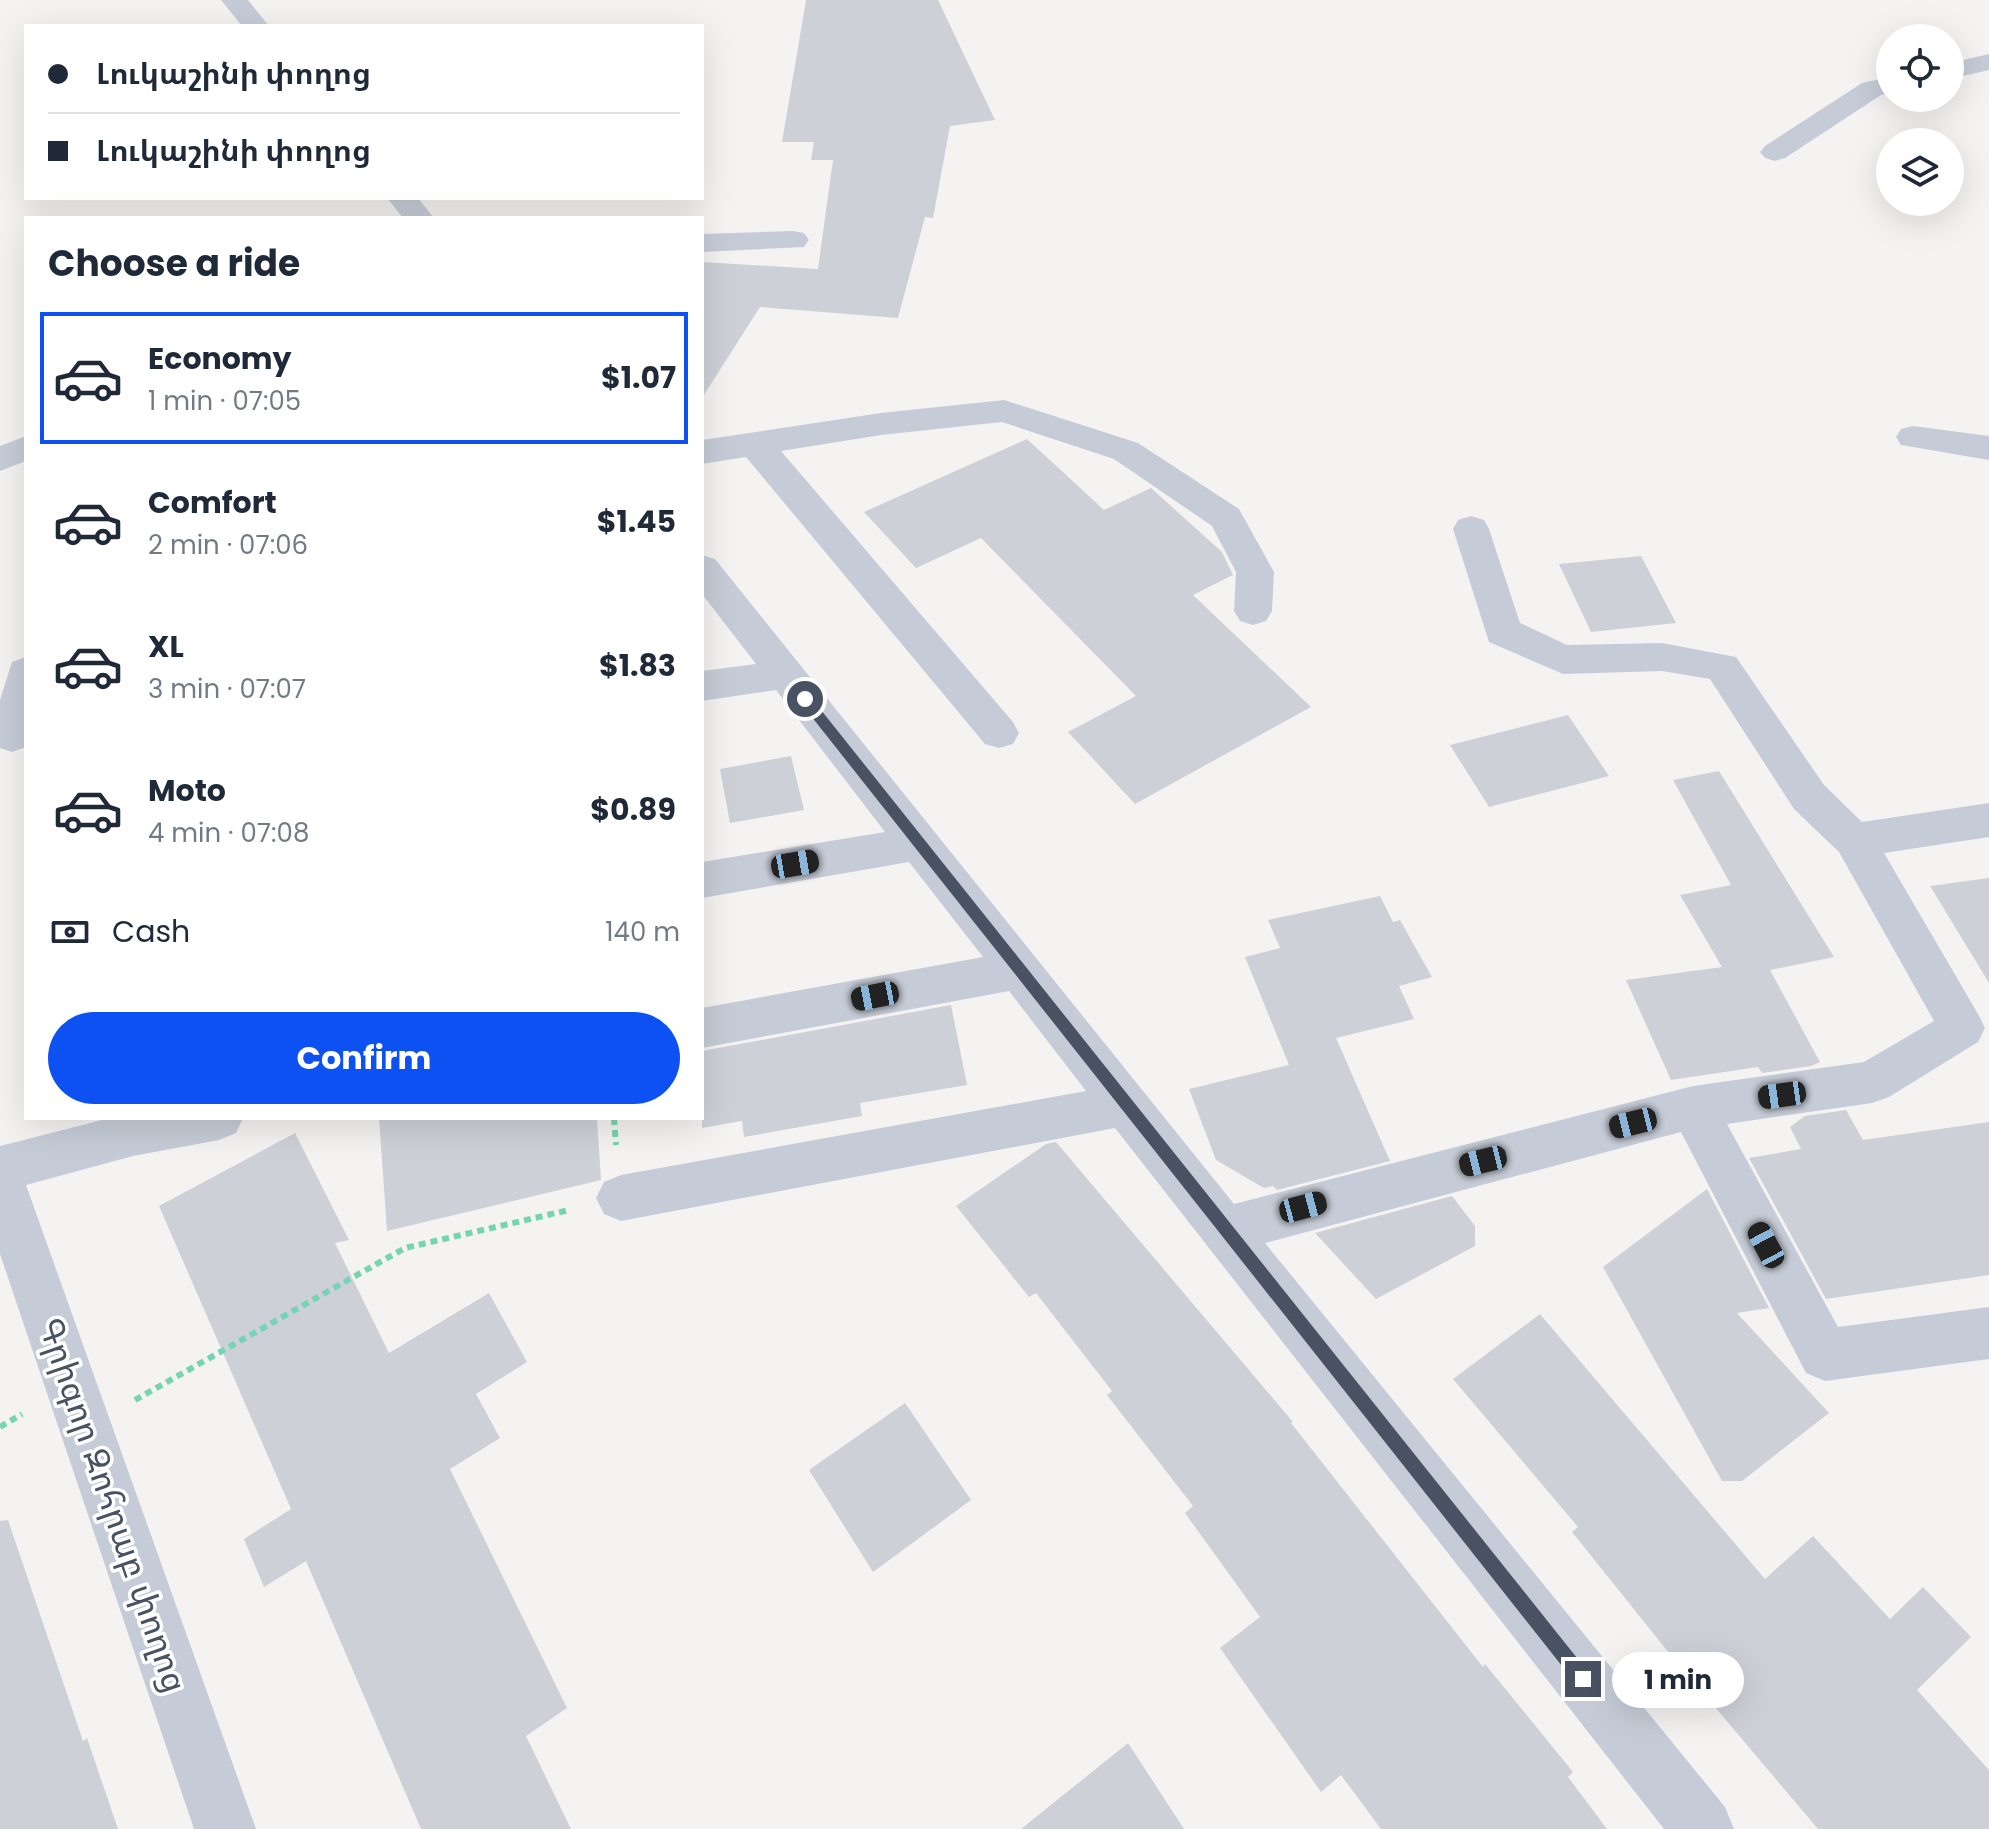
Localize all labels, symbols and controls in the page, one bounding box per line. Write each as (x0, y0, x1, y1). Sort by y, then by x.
map controls (1876, 24, 1964, 216)
button: locate (1876, 24, 1964, 112)
text: Լուկաշինի փողոց (96, 52, 371, 95)
button: layers (1876, 128, 1964, 216)
text: Լուկաշինի փողոց (96, 129, 371, 172)
text: Choose a ride (48, 238, 300, 289)
text: Economy (148, 337, 292, 380)
icon: car (52, 342, 124, 414)
text: $1.07 (601, 356, 676, 399)
text: 1 min · 07:05 (148, 383, 301, 419)
text: Comfort (148, 481, 277, 524)
icon: car (52, 486, 124, 558)
text: $1.45 (597, 500, 676, 543)
text: 2 min · 07:06 (148, 527, 308, 563)
text: XL (148, 625, 184, 668)
icon: car (52, 630, 124, 702)
text: $1.83 (599, 644, 676, 687)
text: 3 min · 07:07 (148, 671, 306, 707)
route start (787, 681, 823, 717)
text: Moto (148, 769, 226, 812)
icon: car (52, 774, 124, 846)
text: $0.89 (590, 788, 676, 831)
text: 4 min · 07:08 (148, 815, 309, 851)
car (769, 848, 821, 880)
icon: cash (48, 910, 92, 954)
text: Cash (112, 910, 190, 953)
text: 140 m (605, 914, 680, 950)
car (849, 980, 901, 1012)
button: Confirm (48, 1012, 680, 1104)
car (1757, 1080, 1807, 1110)
car (1607, 1106, 1659, 1140)
car (1457, 1144, 1509, 1178)
car (1277, 1189, 1329, 1225)
car (1744, 1218, 1788, 1272)
street label: Գրիգոր Զոհրաբ փողոց (26, 1311, 200, 1699)
callout: 1 min (1611, 1651, 1743, 1707)
route end (1565, 1661, 1601, 1697)
text: 1 min (1644, 1662, 1712, 1698)

